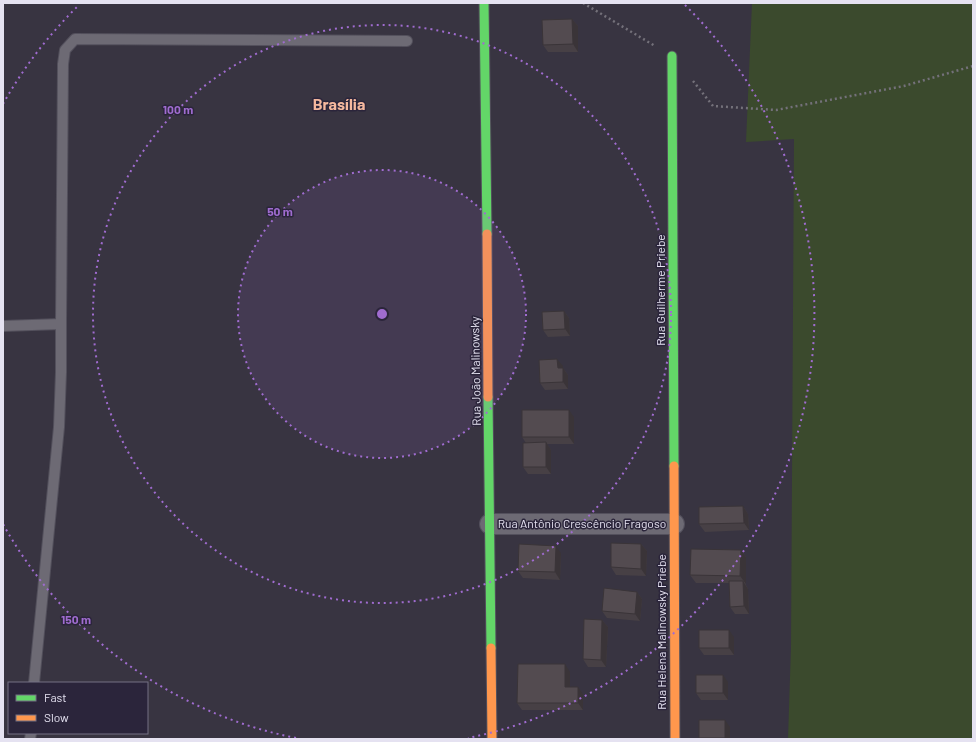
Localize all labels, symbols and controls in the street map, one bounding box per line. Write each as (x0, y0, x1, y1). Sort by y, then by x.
district label: Brasília (313, 94, 365, 113)
text: 100 m (163, 102, 193, 116)
text: 50 m (267, 204, 293, 218)
street label: Rua Guilherme Priebe (653, 234, 667, 346)
centre of rings (375, 307, 389, 321)
street label: Rua João Malinowsky (467, 316, 483, 426)
street label: Rua Antônio Crescêncio Fragoso (498, 516, 666, 530)
street label: Rua Helena Malinowsky Priebe (654, 554, 668, 710)
text: 150 m (61, 612, 91, 626)
legend (8, 682, 148, 734)
text: Fast (44, 690, 67, 704)
text: Slow (44, 710, 69, 724)

